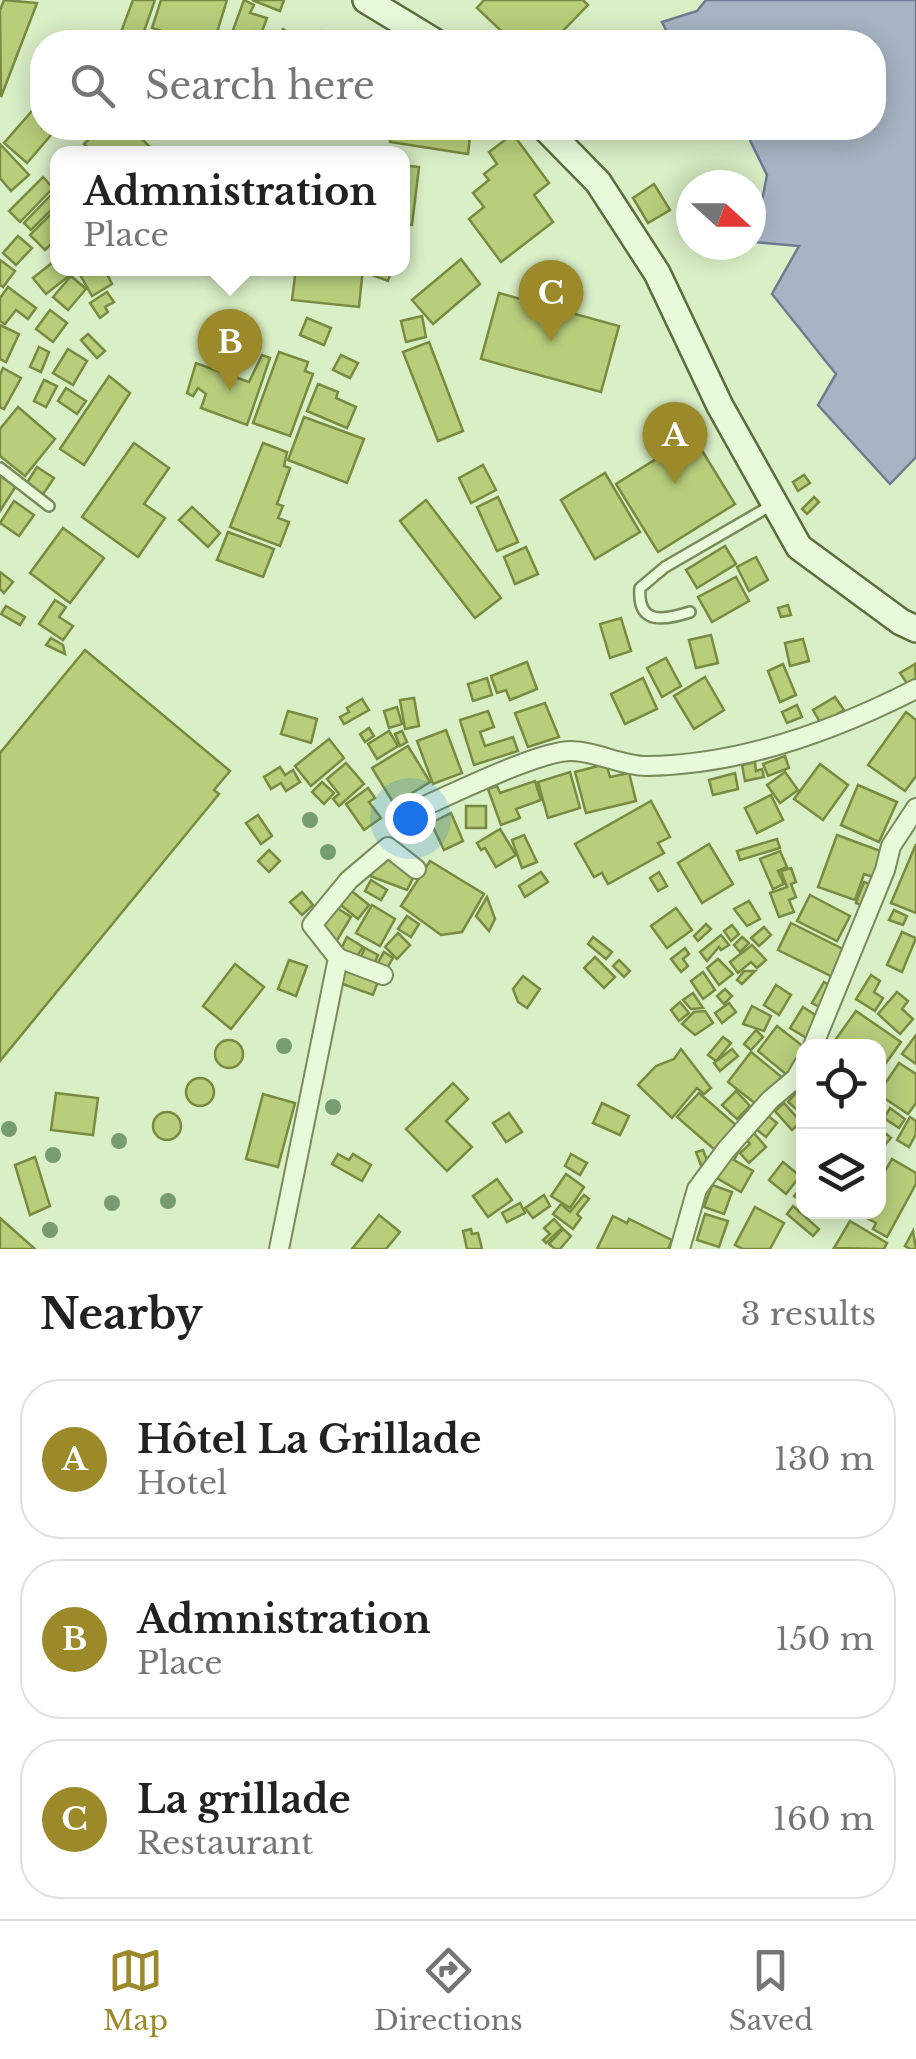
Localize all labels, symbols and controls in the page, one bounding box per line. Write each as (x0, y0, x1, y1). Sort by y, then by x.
search box (30, 30, 886, 140)
icon: search (65, 58, 120, 113)
text: Search here (145, 62, 375, 109)
popup (50, 146, 410, 276)
text: Admnistration (83, 168, 377, 215)
north arrow (676, 170, 766, 260)
text: Place (83, 215, 169, 255)
pin: C (518, 260, 584, 342)
pin: B (198, 308, 262, 391)
pin: A (642, 402, 708, 484)
your location (385, 793, 436, 844)
map controls (796, 1039, 886, 1219)
button: locate (796, 1039, 886, 1129)
button: layers (796, 1129, 886, 1219)
text: Nearby (40, 1288, 203, 1340)
text: 3 results (741, 1294, 876, 1334)
text: Hôtel La Grillade (137, 1416, 481, 1463)
text: A (62, 1439, 87, 1479)
text: 130 m (774, 1439, 874, 1479)
text: Hotel (137, 1463, 228, 1503)
text: Admnistration (137, 1596, 431, 1643)
text: B (62, 1619, 87, 1659)
text: 150 m (775, 1619, 874, 1659)
text: Place (137, 1643, 223, 1683)
text: La grillade (137, 1776, 351, 1823)
text: C (61, 1799, 88, 1839)
text: 160 m (773, 1799, 874, 1839)
text: Restaurant (137, 1823, 313, 1863)
tab: Map (103, 1943, 168, 2038)
tab: Directions (374, 1943, 523, 2038)
tab: Saved (729, 1943, 813, 2038)

